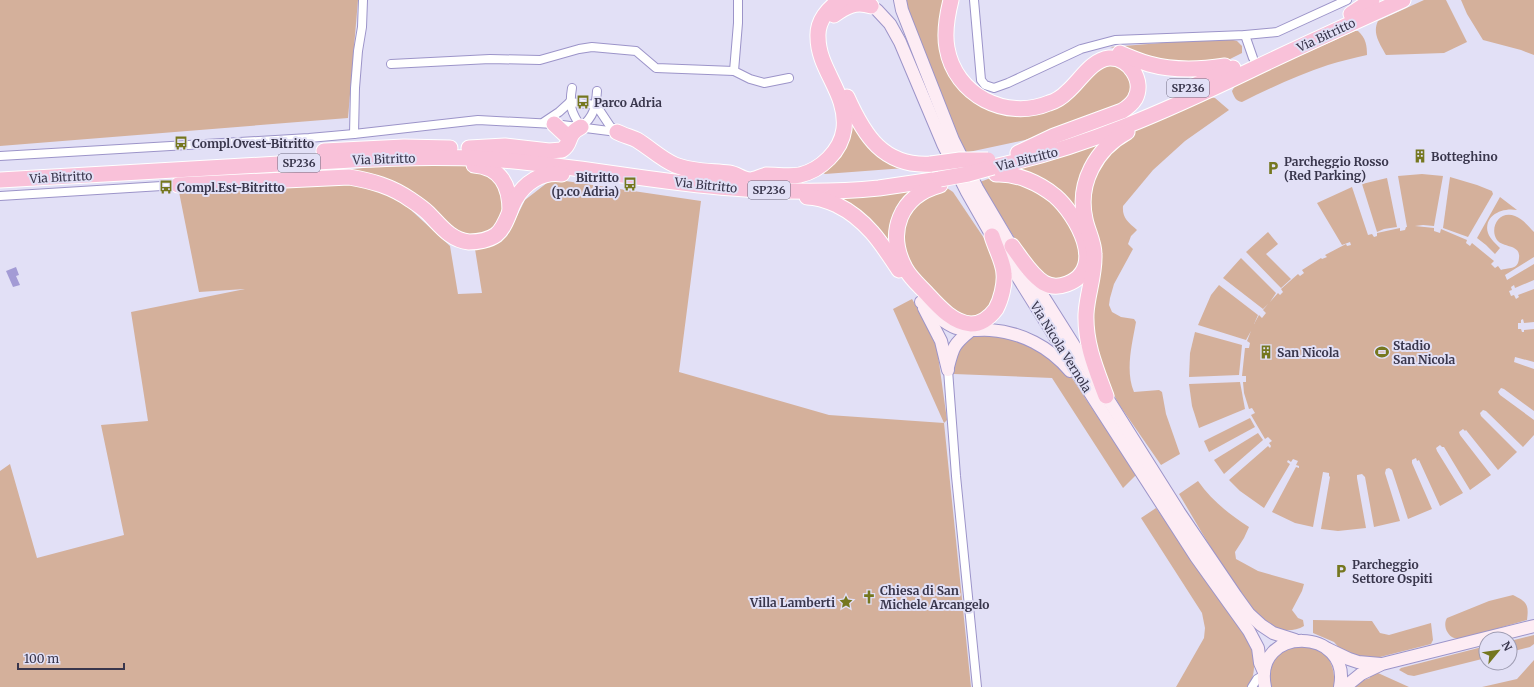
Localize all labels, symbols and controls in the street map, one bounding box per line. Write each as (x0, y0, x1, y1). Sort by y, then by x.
street label: Via Bitritto (1293, 15, 1358, 56)
road number: SP236 (1167, 79, 1209, 97)
bus stop icon: Parco Adria (575, 94, 591, 110)
place label: Parco Adria (594, 95, 662, 110)
bus stop icon: Compl.Ovest-Bitritto (173, 135, 189, 151)
place label: Compl.Ovest-Bitritto (192, 136, 314, 151)
street label: Via Bitritto (994, 144, 1059, 174)
building icon: Botteghino (1412, 148, 1428, 164)
place label: Botteghino (1431, 149, 1498, 164)
street label: Via Bitritto (351, 150, 416, 168)
road number: SP236 (278, 154, 320, 172)
place label: Parcheggio Rosso (Red Parking) (1284, 154, 1389, 183)
parking icon: Parcheggio Rosso (Red Parking) (1265, 160, 1281, 176)
street label: Via Bitritto (28, 168, 93, 186)
place label: Bitritto (p.co Adria) (552, 170, 619, 199)
street label: Via Bitritto (673, 174, 738, 196)
bus stop icon: Bitritto (p.co Adria) (622, 176, 638, 192)
bus stop icon: Compl.Est-Bitritto (158, 179, 174, 195)
place label: Compl.Est-Bitritto (177, 180, 285, 195)
road number: SP236 (748, 181, 790, 199)
street label: Via Nicola Vernola (1027, 298, 1095, 396)
place label: Stadio San Nicola (1393, 338, 1456, 367)
building icon: San Nicola (1258, 344, 1274, 360)
sports icon: Stadio San Nicola (1374, 344, 1390, 360)
place label: San Nicola (1277, 345, 1340, 360)
place label: Parcheggio Settore Ospiti (1352, 557, 1433, 586)
parking icon: Parcheggio Settore Ospiti (1333, 563, 1349, 579)
place label: Chiesa di San Michele Arcangelo (880, 583, 990, 612)
church icon: Chiesa di San Michele Arcangelo (861, 589, 877, 605)
place icon: Villa Lamberti (838, 594, 854, 610)
place label: Villa Lamberti (749, 595, 835, 610)
north arrow (1478, 631, 1518, 671)
text: N (1499, 639, 1515, 654)
scale bar (18, 645, 124, 671)
text: 100 m (24, 651, 59, 666)

